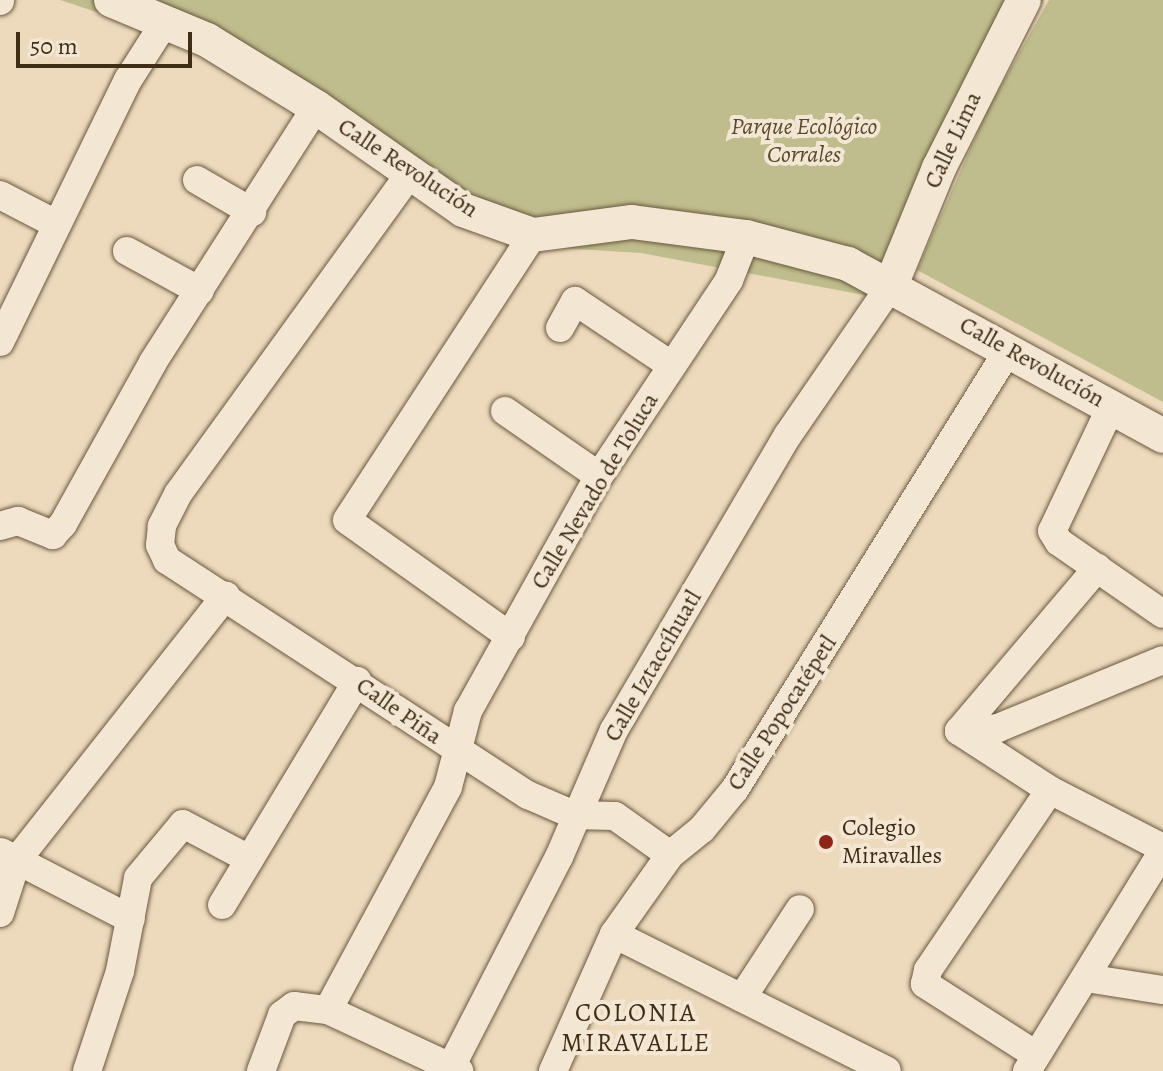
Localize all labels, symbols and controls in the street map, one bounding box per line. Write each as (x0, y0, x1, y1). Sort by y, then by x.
scale bar (20, 16, 196, 66)
text: 50 m (30, 30, 78, 62)
street label: Calle Lima (918, 87, 988, 193)
street label: Calle Revolución (333, 112, 483, 224)
park label: Parque Ecológico Corrales (731, 113, 877, 169)
street label: Calle Revolución (954, 310, 1110, 414)
street label: Calle Nevado de Toluca (525, 388, 665, 594)
street label: Calle Iztaccíhuatl (598, 585, 708, 747)
street label: Calle Popocatépetl (721, 630, 843, 796)
street label: Calle Piña (351, 671, 447, 751)
place label: Colegio Miravalles (842, 814, 942, 870)
marker: Colegio Miravalles (817, 833, 835, 851)
district label: COLONIA MIRAVALLE (561, 997, 711, 1058)

